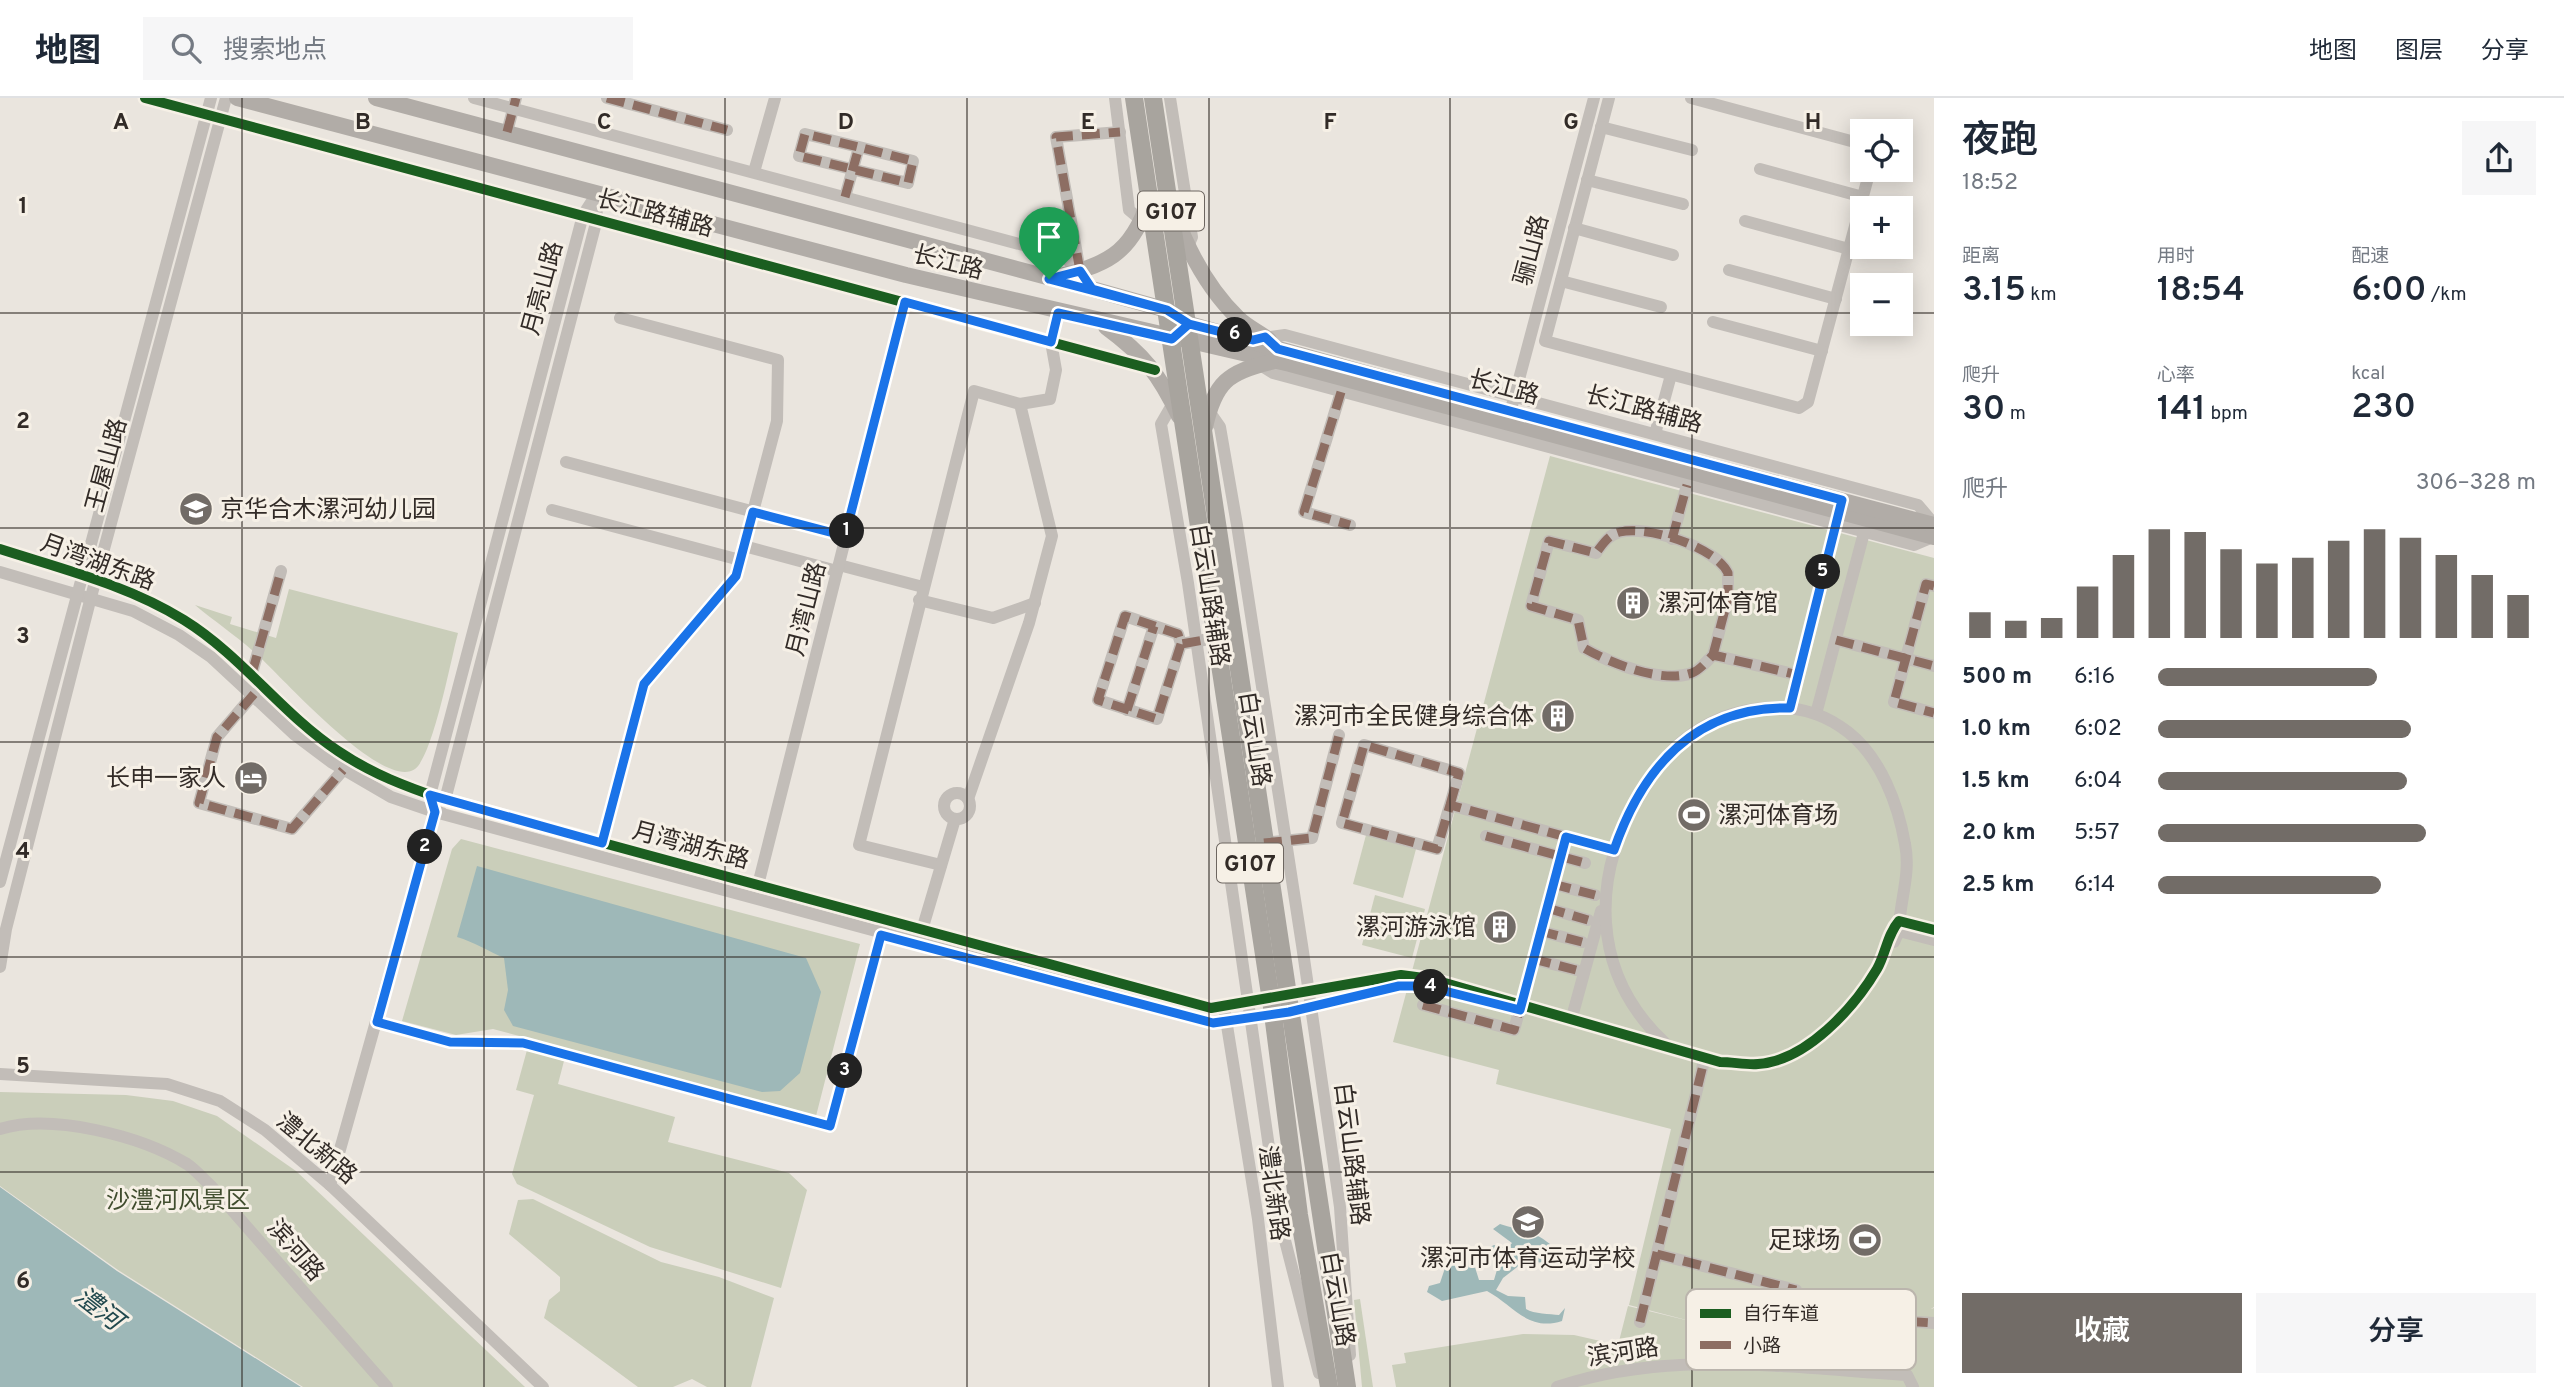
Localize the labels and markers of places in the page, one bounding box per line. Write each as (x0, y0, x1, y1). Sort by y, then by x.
pin (1019, 207, 1079, 279)
pin: 6 (1218, 317, 1252, 352)
school or university icon: 京华合木漯河幼儿园 (177, 490, 215, 528)
place label: 京华合木漯河幼儿园 (220, 496, 436, 526)
pin: 1 (830, 514, 864, 548)
pin: 5 (1806, 554, 1840, 589)
building icon: 漯河体育馆 (1614, 584, 1652, 622)
place label: 漯河体育馆 (1658, 590, 1778, 620)
building icon: 漯河市全民健身综合体 (1539, 697, 1577, 735)
place label: 漯河市全民健身综合体 (1294, 703, 1534, 733)
hotel icon: 长申一家人 (232, 759, 270, 797)
place label: 长申一家人 (106, 765, 226, 795)
sports icon: 漯河体育场 (1675, 796, 1713, 834)
place label: 漯河体育场 (1718, 802, 1838, 832)
pin: 2 (408, 830, 442, 864)
building icon: 漯河游泳馆 (1481, 908, 1519, 946)
place label: 漯河游泳馆 (1356, 914, 1476, 944)
pin: 4 (1414, 970, 1448, 1004)
pin: 3 (828, 1054, 862, 1088)
school or university icon: 漯河市体育运动学校 (1509, 1203, 1547, 1241)
sports icon: 足球场 (1846, 1221, 1884, 1259)
place label: 足球场 (1768, 1227, 1840, 1257)
place label: 漯河市体育运动学校 (1420, 1245, 1636, 1275)

